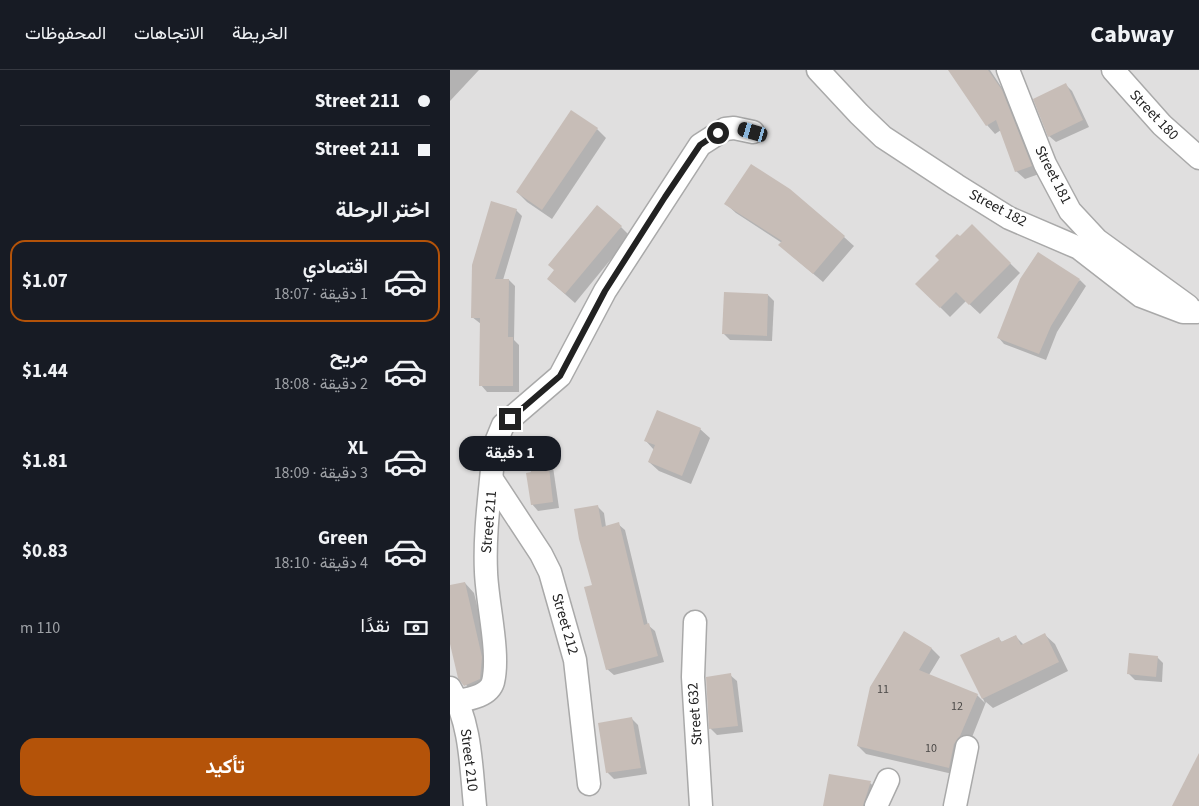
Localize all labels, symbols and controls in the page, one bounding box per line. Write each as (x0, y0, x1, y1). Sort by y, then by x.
text: Cabway (1090, 17, 1174, 52)
text: المحفوظات (25, 21, 106, 46)
text: الاتجاهات (134, 21, 204, 46)
text: الخريطة (232, 21, 288, 46)
street label: Street 180 (1125, 85, 1183, 145)
text: Street 211 (315, 88, 400, 115)
car (736, 121, 769, 143)
route start (707, 122, 729, 144)
text: Street 211 (315, 136, 400, 163)
street label: Street 181 (1029, 142, 1077, 208)
street label: Street 182 (965, 184, 1031, 232)
text: اختر الرحلة (335, 194, 430, 226)
text: اقتصادي (303, 254, 368, 281)
icon: car (383, 259, 428, 304)
text: $1.07 (22, 268, 68, 295)
text: 1 دقيقة · 18:07 (274, 283, 368, 305)
text: مريح (330, 344, 368, 371)
icon: car (383, 349, 428, 394)
text: $1.44 (22, 358, 68, 385)
text: 2 دقيقة · 18:08 (274, 373, 368, 395)
route end (499, 408, 521, 430)
text: XL (347, 435, 368, 462)
callout: 1 دقيقة (459, 436, 561, 472)
icon: car (383, 439, 428, 484)
text: 1 دقيقة (485, 442, 535, 464)
text: $1.81 (22, 448, 68, 475)
text: 3 دقيقة · 18:09 (274, 462, 368, 484)
street label: Street 211 (476, 490, 502, 554)
text: Green (318, 525, 368, 552)
icon: car (383, 529, 428, 574)
text: $0.83 (22, 538, 68, 565)
text: 4 دقيقة · 18:10 (274, 552, 368, 574)
street label: Street 212 (546, 591, 584, 657)
text: نقدًا (361, 613, 390, 640)
icon: cash (402, 614, 430, 642)
text: 110 m (20, 617, 60, 639)
house number: 11 (877, 681, 889, 698)
street label: Street 632 (682, 682, 708, 746)
house number: 12 (951, 698, 963, 715)
street label: Street 210 (455, 727, 483, 793)
button: تأكيد (20, 738, 430, 796)
house number: 10 (925, 740, 937, 757)

